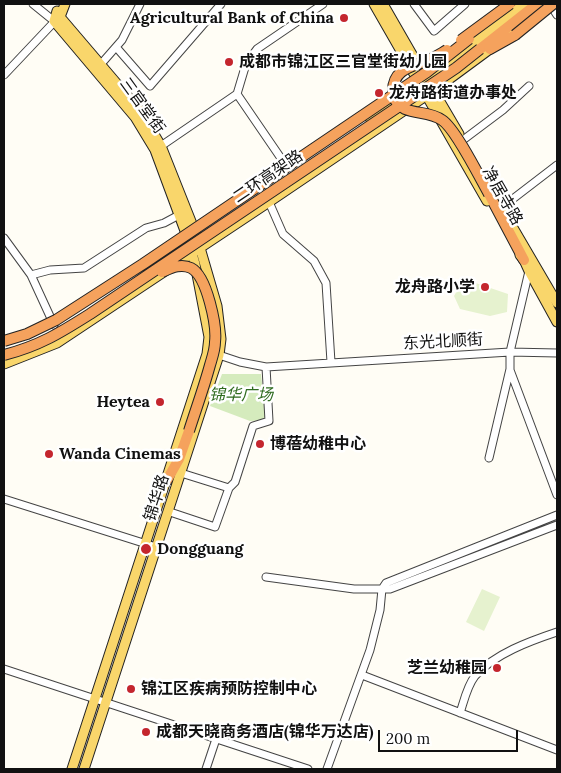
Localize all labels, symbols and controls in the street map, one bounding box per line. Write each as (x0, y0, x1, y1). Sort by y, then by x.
place label: Agricultural Bank of China (130, 8, 334, 28)
marker: Agricultural Bank of China (338, 12, 350, 24)
place label: 成都市锦江区三官堂街幼儿园 (239, 52, 447, 72)
marker: 成都市锦江区三官堂街幼儿园 (223, 56, 235, 68)
street label: 三官堂街 (115, 74, 169, 138)
place label: 龙舟路街道办事处 (389, 83, 517, 103)
marker: 龙舟路街道办事处 (373, 87, 385, 99)
street label: 二环高架路 (229, 147, 307, 207)
street label: 净居寺路 (478, 163, 526, 229)
place label: 龙舟路小学 (395, 277, 475, 297)
marker: 龙舟路小学 (479, 281, 491, 293)
street label: 东光北顺街 (403, 330, 483, 354)
park label: 锦华广场 (209, 385, 273, 405)
place label: Heytea (97, 392, 150, 412)
marker: Heytea (154, 396, 166, 408)
place label: 博蓓幼稚中心 (270, 434, 366, 454)
marker: 博蓓幼稚中心 (254, 438, 266, 450)
place label: Wanda Cinemas (59, 444, 181, 464)
marker: Wanda Cinemas (43, 448, 55, 460)
street label: 锦华路 (140, 472, 174, 524)
place label: Dongguang (157, 539, 244, 559)
marker: Dongguang (139, 542, 153, 556)
place label: 芝兰幼稚园 (407, 658, 487, 678)
marker: 芝兰幼稚园 (491, 662, 503, 674)
place label: 锦江区疾病预防控制中心 (141, 679, 317, 699)
marker: 锦江区疾病预防控制中心 (125, 683, 137, 695)
scale bar (381, 720, 521, 752)
place label: 成都天晓商务酒店(锦华万达店) (156, 722, 373, 742)
marker: 成都天晓商务酒店(锦华万达店) (140, 726, 152, 738)
text: 200 m (386, 729, 430, 748)

